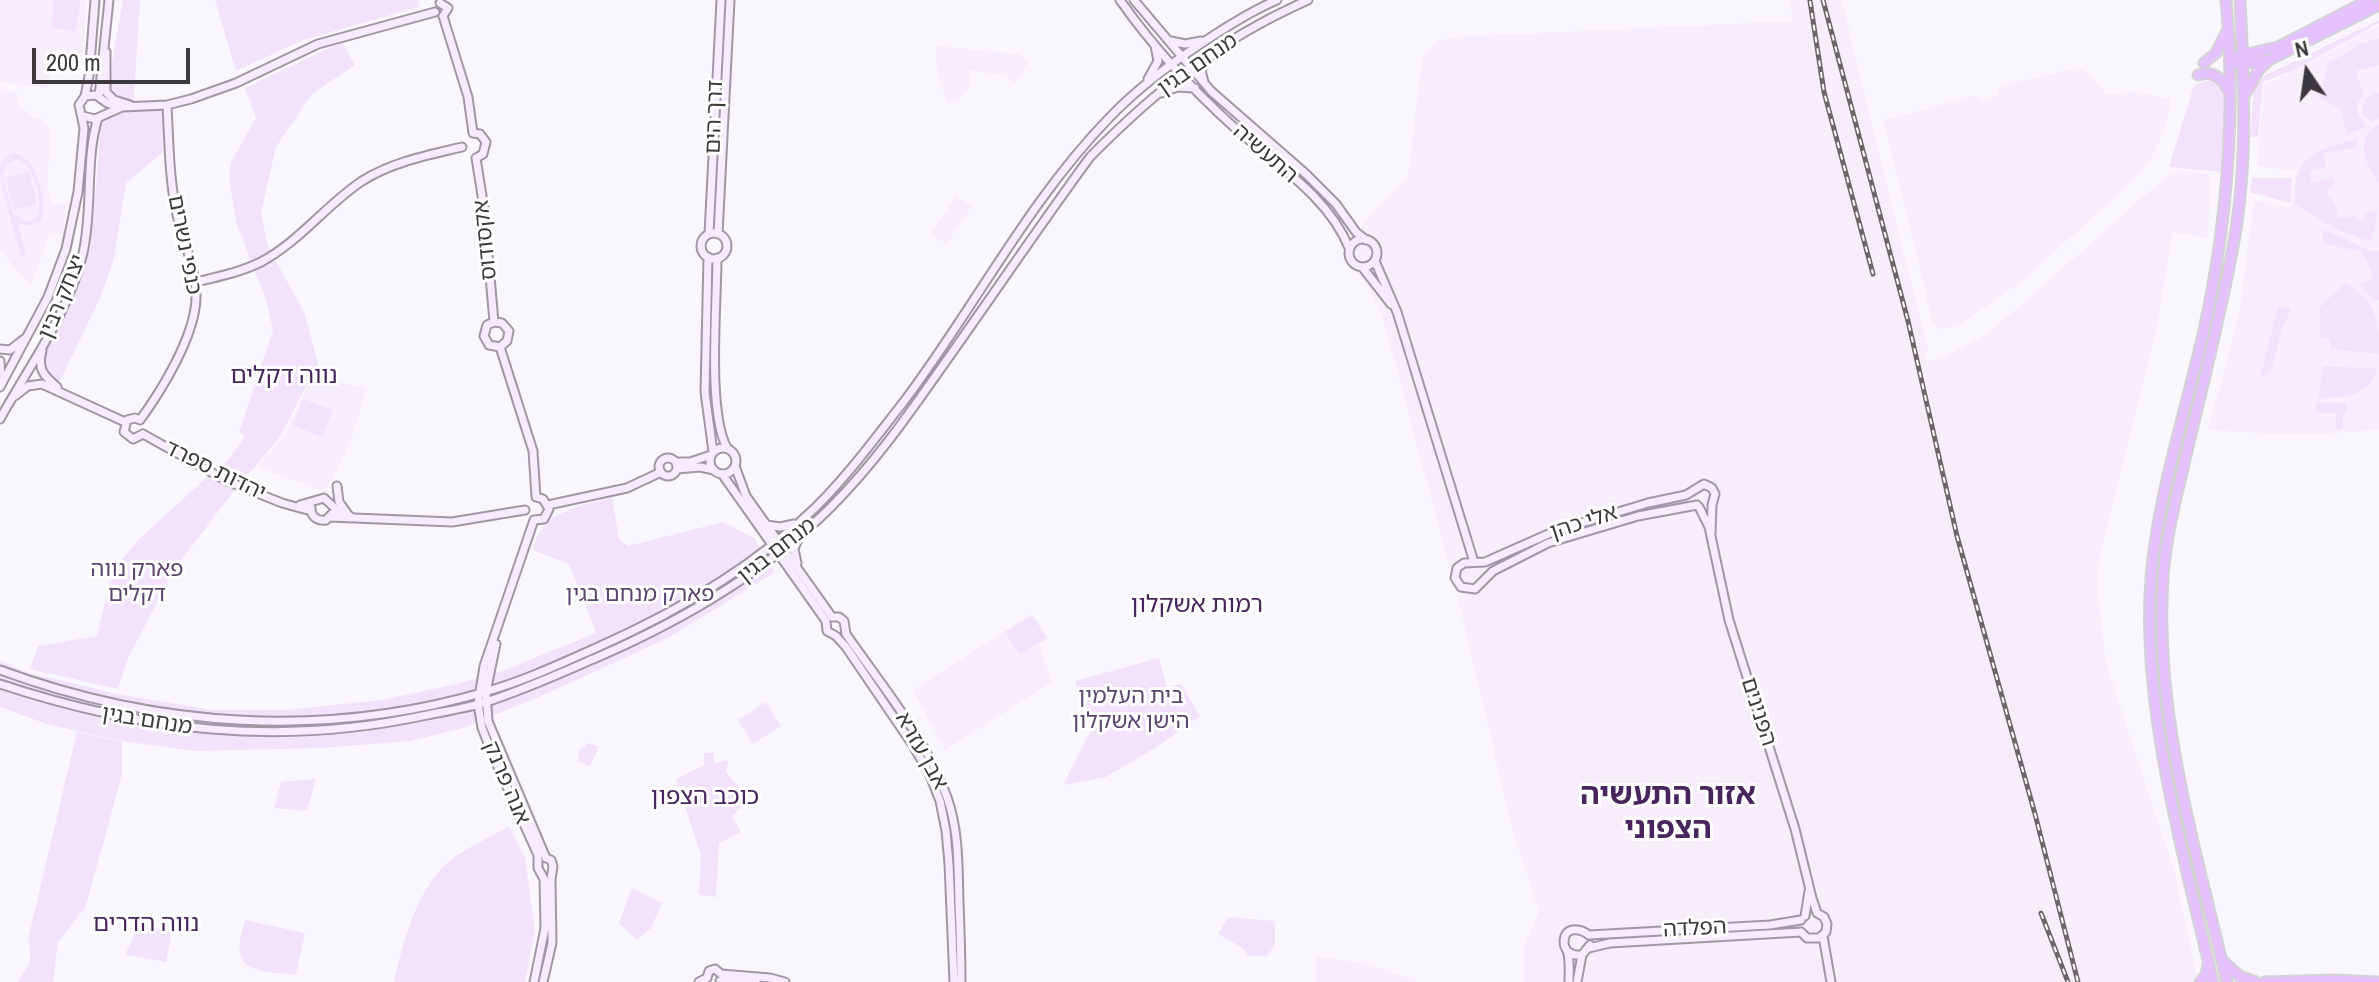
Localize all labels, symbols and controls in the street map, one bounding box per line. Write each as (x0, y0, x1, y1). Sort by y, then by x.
street label: מנחם בגין (1153, 28, 1243, 102)
scale bar (36, 32, 194, 82)
north arrow (2267, 32, 2347, 112)
text: N (2292, 33, 2311, 65)
text: 200 m (46, 46, 101, 78)
street label: דרך הים (701, 80, 729, 154)
street label: התעשיה (1227, 119, 1303, 189)
street label: כנפי נשרים (161, 193, 207, 297)
street label: אקסודוס (469, 198, 503, 282)
street label: יצחק רבין (33, 251, 93, 343)
district label: נווה דקלים (230, 363, 338, 391)
street label: יהדות ספרד (160, 435, 270, 507)
street label: אלי כהן (1547, 500, 1621, 546)
street label: מנחם בגין (733, 512, 821, 590)
park label: פארק נווה דקלים (91, 557, 183, 608)
park label: פארק מנחם בגין (566, 582, 714, 608)
district label: רמות אשקלון (1131, 592, 1263, 620)
street label: הפנינים (1735, 674, 1781, 750)
park label: בית העלמין הישן אשקלון (1072, 684, 1190, 736)
street label: מנחם בגין (100, 701, 194, 741)
street label: אבן עזרא (889, 708, 953, 794)
street label: אנה פרנק (477, 737, 535, 829)
district label: אזור התעשיה הצפוני (1580, 778, 1756, 848)
district label: כוכב הצפון (651, 784, 759, 812)
district label: נווה הדרים (93, 911, 199, 939)
street label: הפלדה (1663, 914, 1727, 944)

